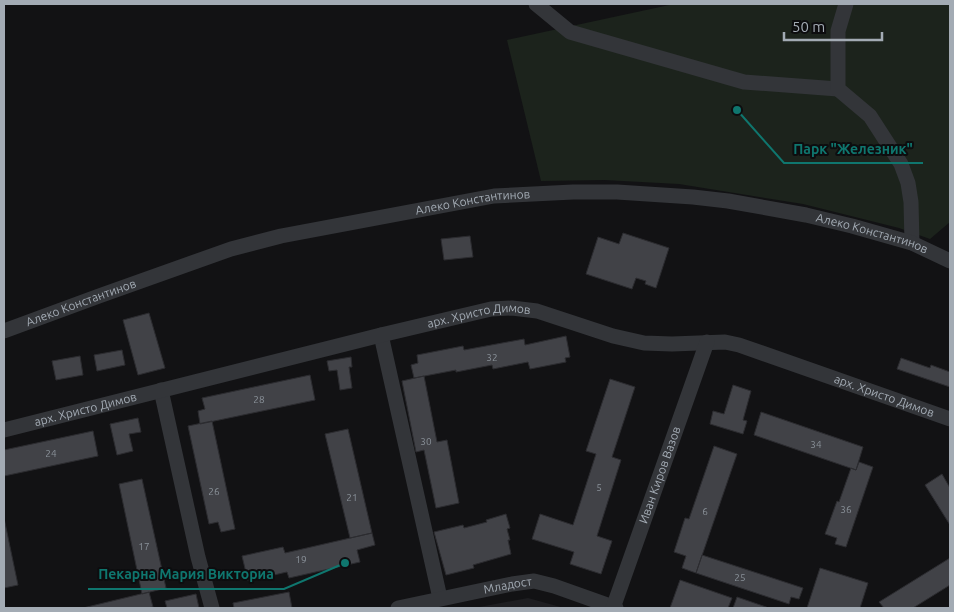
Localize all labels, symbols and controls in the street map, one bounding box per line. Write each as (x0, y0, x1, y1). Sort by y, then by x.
scale bar (784, 10, 882, 42)
text: 50 m (792, 18, 825, 35)
callout: Парк "Железник" (784, 134, 923, 163)
text: Парк "Железник" (793, 141, 913, 157)
street label: Алеко Константинов (414, 187, 531, 217)
street label: Алеко Константинов (815, 211, 930, 256)
street label: Алеко Константинов (24, 276, 138, 328)
street label: арх. Христо Димов (426, 301, 531, 330)
house number: 32 (486, 352, 498, 363)
street label: арх. Христо Димов (833, 372, 936, 419)
street label: арх. Христо Димов (33, 390, 138, 428)
house number: 28 (253, 394, 265, 405)
street label: Иван Киров Вазов (636, 425, 683, 525)
house number: 30 (420, 436, 432, 447)
house number: 34 (810, 439, 822, 450)
house number: 24 (45, 448, 57, 459)
house number: 5 (596, 482, 602, 493)
house number: 26 (208, 486, 220, 497)
house number: 21 (346, 492, 358, 503)
house number: 36 (840, 504, 852, 515)
house number: 6 (702, 506, 708, 517)
house number: 17 (138, 541, 150, 552)
house number: 19 (295, 554, 307, 565)
callout: Пекарна Мария Викториа (88, 560, 284, 589)
text: Пекарна Мария Викториа (98, 566, 274, 582)
house number: 25 (734, 572, 746, 583)
street label: Младост (482, 574, 533, 596)

